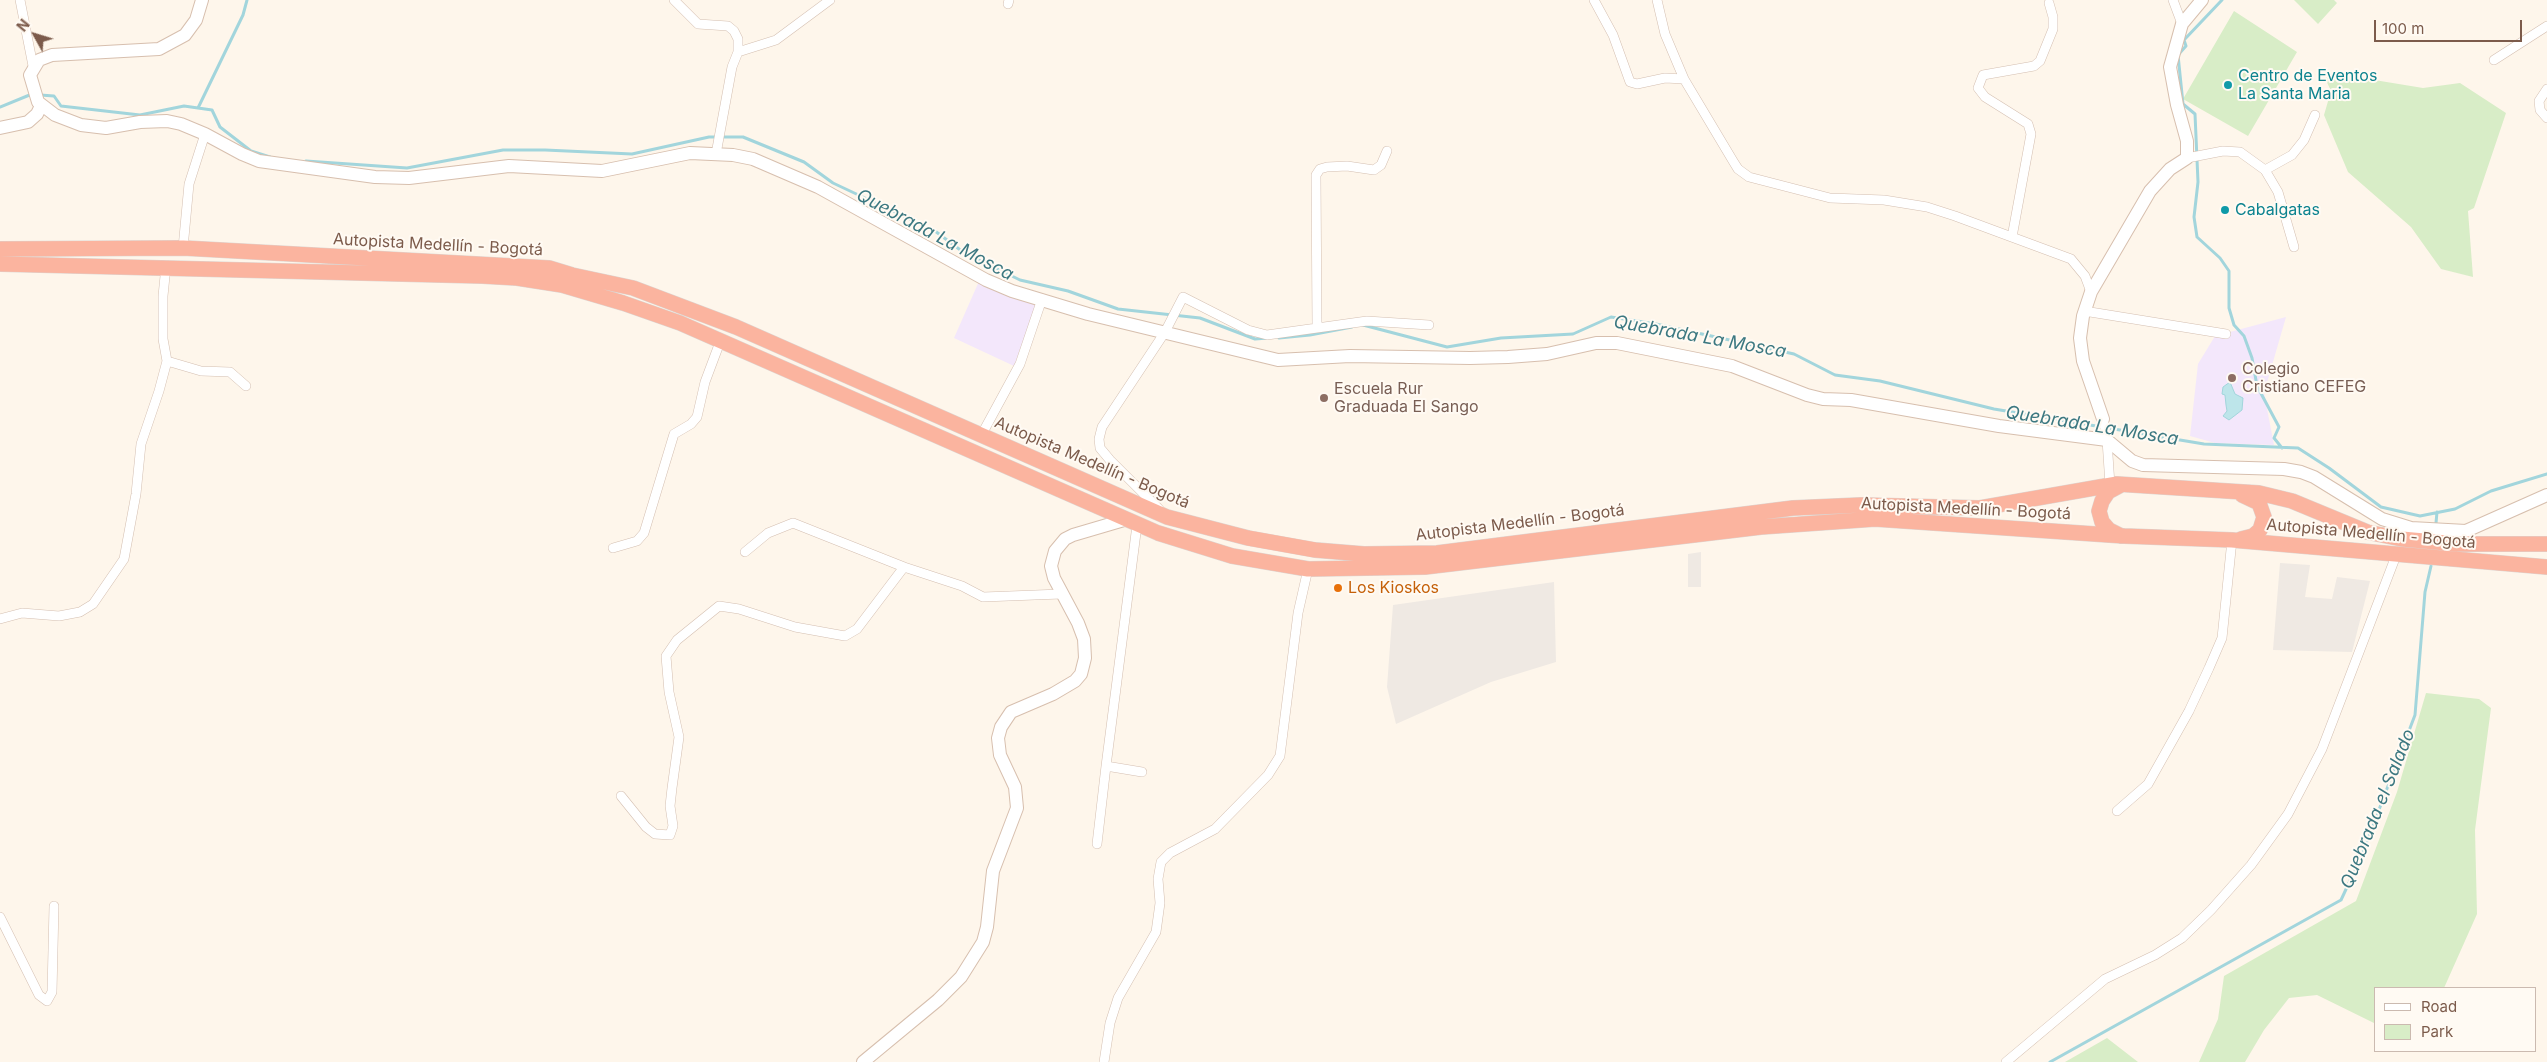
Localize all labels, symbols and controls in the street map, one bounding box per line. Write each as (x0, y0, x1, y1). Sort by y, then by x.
north arrow (10, 10, 60, 60)
scale bar (2377, 10, 2524, 42)
text: N (13, 16, 33, 35)
text: 100 m (2382, 19, 2424, 38)
place label: Centro de Eventos La Santa Maria (2238, 66, 2377, 104)
marker: Centro de Eventos La Santa Maria (2222, 79, 2234, 91)
water label: Quebrada La Mosca (853, 184, 1017, 286)
place label: Cabalgatas (2235, 200, 2320, 220)
marker: Cabalgatas (2219, 204, 2231, 216)
street label: Autopista Medellín - Bogotá (333, 230, 543, 260)
water label: Quebrada La Mosca (1612, 311, 1788, 363)
place label: Colegio Cristiano CEFEG (2242, 359, 2366, 397)
marker: Colegio Cristiano CEFEG (2226, 372, 2238, 384)
place label: Escuela Rur Graduada El Sango (1334, 379, 1479, 417)
marker: Escuela Rur Graduada El Sango (1318, 392, 1330, 404)
water label: Quebrada La Mosca (2004, 402, 2180, 450)
street label: Autopista Medellín - Bogotá (992, 413, 1192, 513)
street label: Autopista Medellín - Bogotá (1861, 494, 2071, 524)
street label: Autopista Medellín - Bogotá (1415, 501, 1625, 545)
street label: Autopista Medellín - Bogotá (2265, 515, 2477, 553)
place label: Los Kioskos (1348, 578, 1439, 598)
marker: Los Kioskos (1332, 582, 1344, 594)
water label: Quebrada el Salado (2336, 726, 2420, 892)
legend (2374, 987, 2537, 1052)
text: Road (2421, 997, 2457, 1016)
text: Park (2421, 1022, 2453, 1041)

